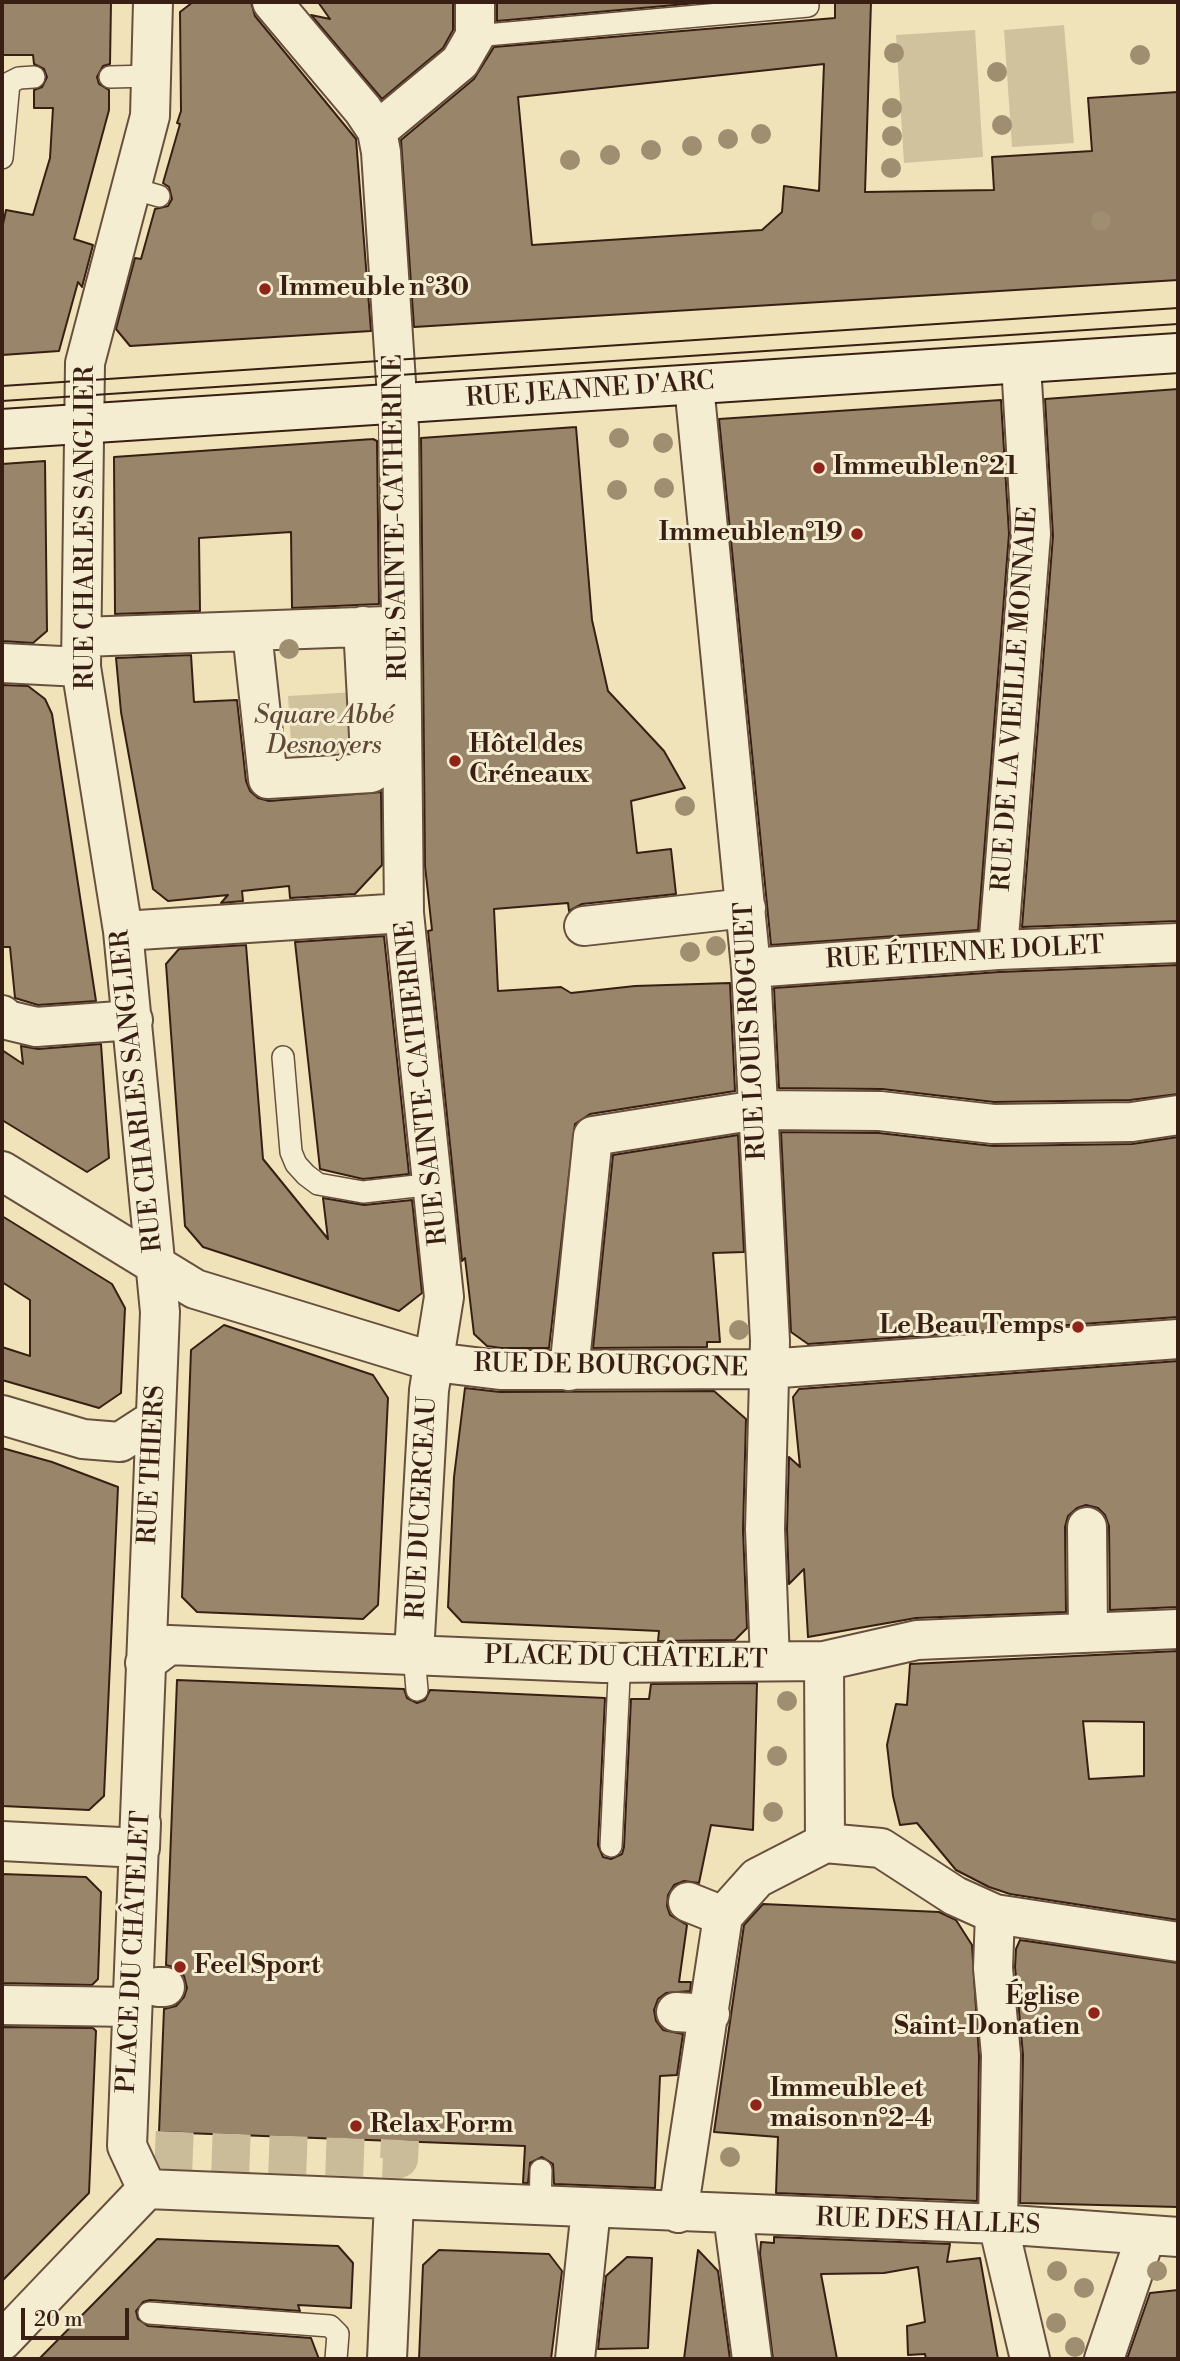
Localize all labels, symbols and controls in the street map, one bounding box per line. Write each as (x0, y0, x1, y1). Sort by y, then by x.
place label: Immeuble n°30 (279, 273, 469, 305)
marker: Immeuble n°30 (257, 281, 273, 297)
street label: RUE SAINTE-CATHERINE (379, 353, 415, 681)
street label: RUE CHARLES SANGLIER (71, 366, 103, 690)
street label: RUE JEANNE D'ARC (465, 367, 715, 415)
place label: Immeuble n°21 (833, 452, 1018, 484)
marker: Immeuble n°21 (811, 460, 827, 476)
street label: RUE DE LA VIEILLE MONNAIE (987, 505, 1045, 893)
place label: Immeuble n°19 (659, 518, 843, 550)
marker: Immeuble n°19 (849, 526, 865, 542)
park label: Square Abbé Desnoyers (254, 701, 394, 762)
place label: Hôtel des Créneaux (469, 730, 589, 792)
marker: Hôtel des Créneaux (447, 753, 463, 769)
street label: RUE LOUIS ROGUET (730, 901, 774, 1161)
street label: RUE SAINTE-CATHERINE (390, 919, 456, 1247)
street label: RUE CHARLES SANGLIER (106, 928, 170, 1254)
street label: RUE ÉTIENNE DOLET (825, 931, 1105, 977)
place label: Le Beau Temps (879, 1311, 1064, 1343)
marker: Le Beau Temps (1070, 1319, 1086, 1335)
street label: RUE DE BOURGOGNE (473, 1349, 749, 1385)
street label: RUE THIERS (133, 1384, 173, 1546)
street label: RUE DUCERCEAU (402, 1396, 444, 1620)
street label: PLACE DU CHÂTELET (484, 1641, 768, 1677)
street label: PLACE DU CHÂTELET (112, 1810, 158, 2094)
place label: Feel Sport (194, 1951, 320, 1983)
marker: Feel Sport (172, 1959, 188, 1975)
place label: Église Saint-Donatien (894, 1982, 1080, 2044)
marker: Église Saint-Donatien (1086, 2005, 1102, 2021)
place label: Immeuble et maison n°2-4 (770, 2074, 932, 2136)
marker: Immeuble et maison n°2-4 (748, 2097, 764, 2113)
place label: Relax Form (370, 2110, 513, 2142)
marker: Relax Form (348, 2118, 364, 2134)
street label: RUE DES HALLES (815, 2203, 1041, 2243)
scale bar (24, 2294, 133, 2338)
text: 20 m (34, 2307, 83, 2333)

